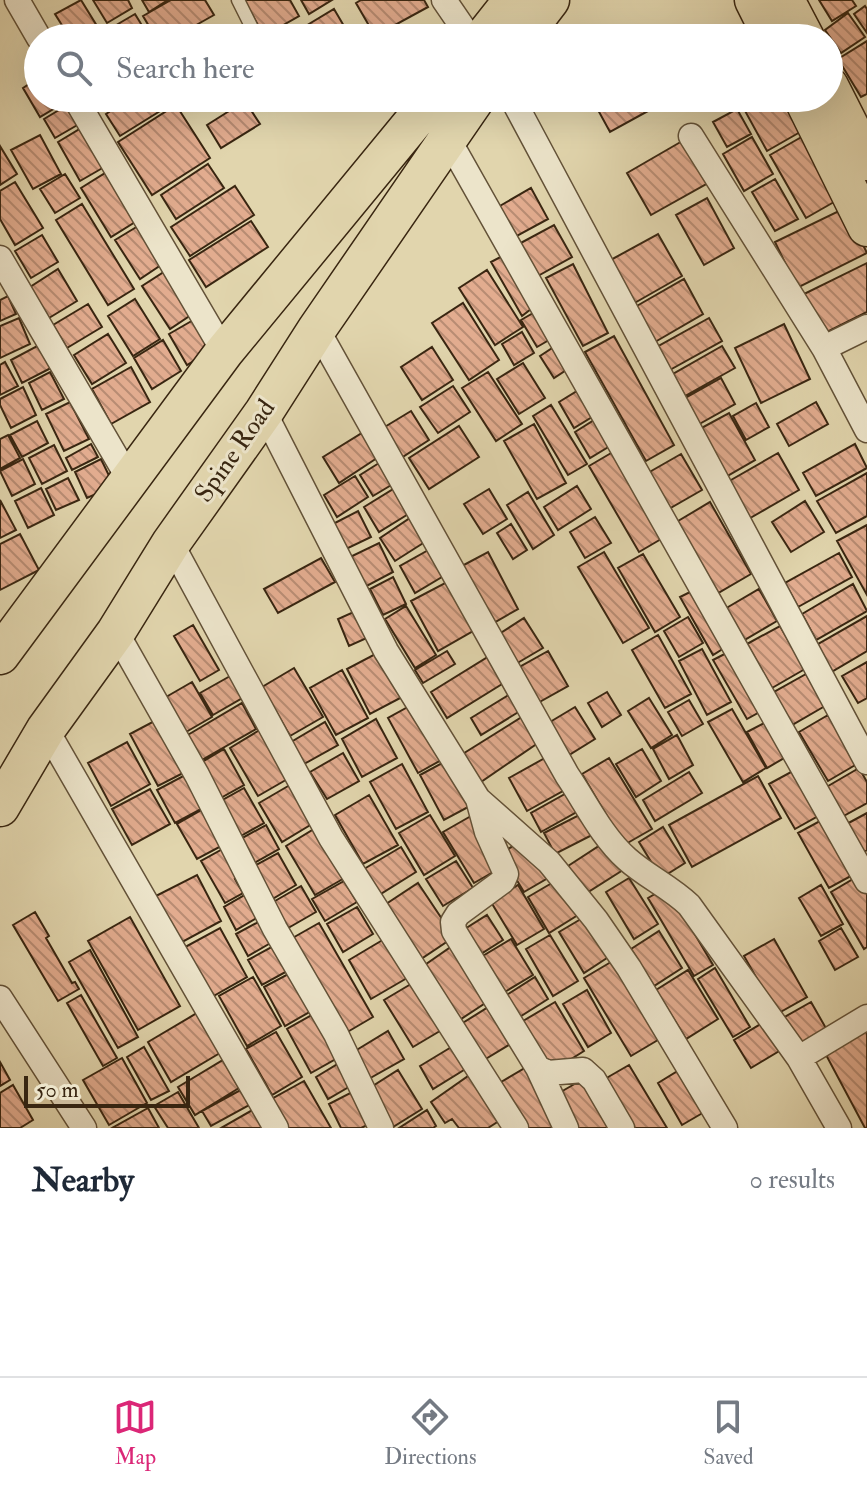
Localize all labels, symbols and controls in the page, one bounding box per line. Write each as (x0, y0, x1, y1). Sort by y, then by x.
search box (24, 24, 843, 112)
icon: search (52, 46, 96, 90)
text: Search here (116, 50, 255, 87)
street label: Spine Road (188, 393, 283, 509)
scale bar (24, 1072, 190, 1108)
text: 50 m (36, 1076, 78, 1104)
text: Nearby (32, 1159, 134, 1202)
text: 0 results (750, 1164, 835, 1196)
tab: Map (113, 1395, 157, 1471)
tab: Directions (384, 1395, 477, 1471)
tab: Saved (703, 1395, 754, 1471)

